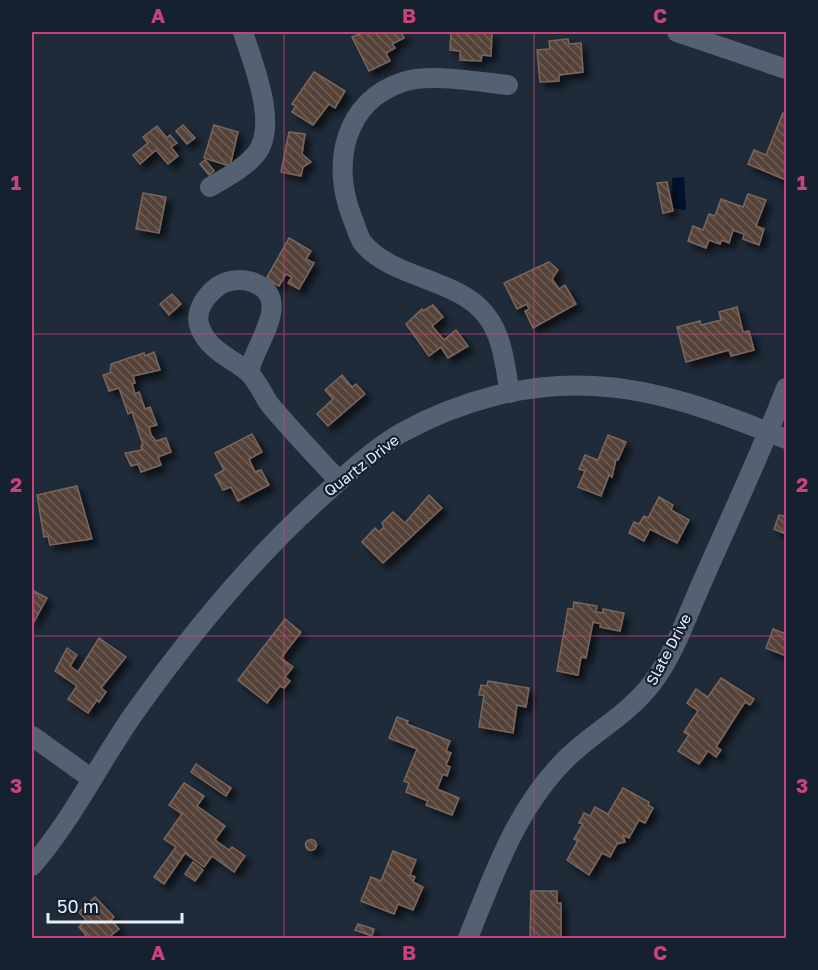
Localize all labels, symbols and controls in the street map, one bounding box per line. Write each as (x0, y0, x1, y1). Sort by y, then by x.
text: A (151, 3, 165, 27)
text: B (402, 3, 416, 27)
text: C (653, 3, 667, 27)
text: 1 (11, 170, 21, 194)
text: 1 (797, 170, 807, 194)
street label: Quartz Drive (320, 430, 402, 500)
text: 2 (10, 472, 22, 496)
text: 2 (796, 472, 808, 496)
street label: Slate Drive (642, 610, 694, 688)
text: 3 (10, 773, 22, 797)
text: 3 (796, 773, 808, 797)
scale bar (48, 886, 182, 924)
text: 50 m (57, 895, 99, 917)
text: A (151, 940, 165, 964)
text: B (402, 940, 416, 964)
text: C (653, 940, 667, 964)

